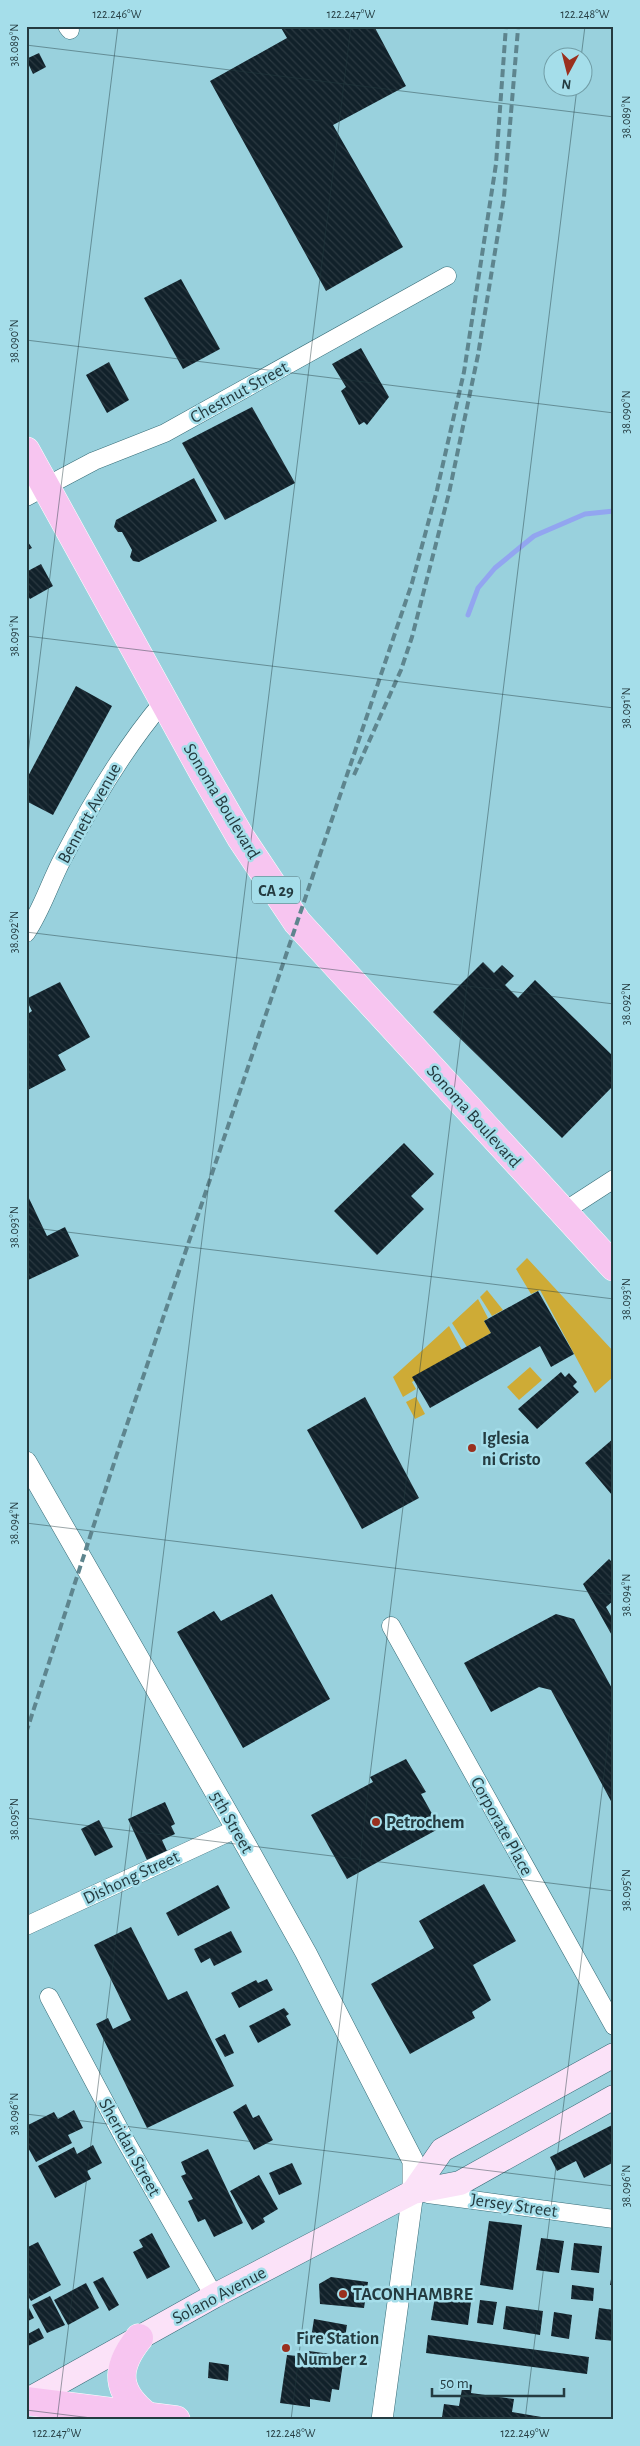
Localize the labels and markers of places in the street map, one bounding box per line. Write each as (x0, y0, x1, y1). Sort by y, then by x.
place label: Iglesia ni Cristo (482, 1430, 541, 1469)
marker: Iglesia ni Cristo (466, 1442, 478, 1454)
place label: Petrochem (386, 1814, 465, 1832)
marker: Petrochem (370, 1816, 382, 1828)
place label: TACONHAMBRE (353, 2286, 473, 2304)
marker: TACONHAMBRE (337, 2288, 349, 2300)
place label: Fire Station Number 2 (296, 2330, 379, 2369)
marker: Fire Station Number 2 (280, 2342, 292, 2354)

